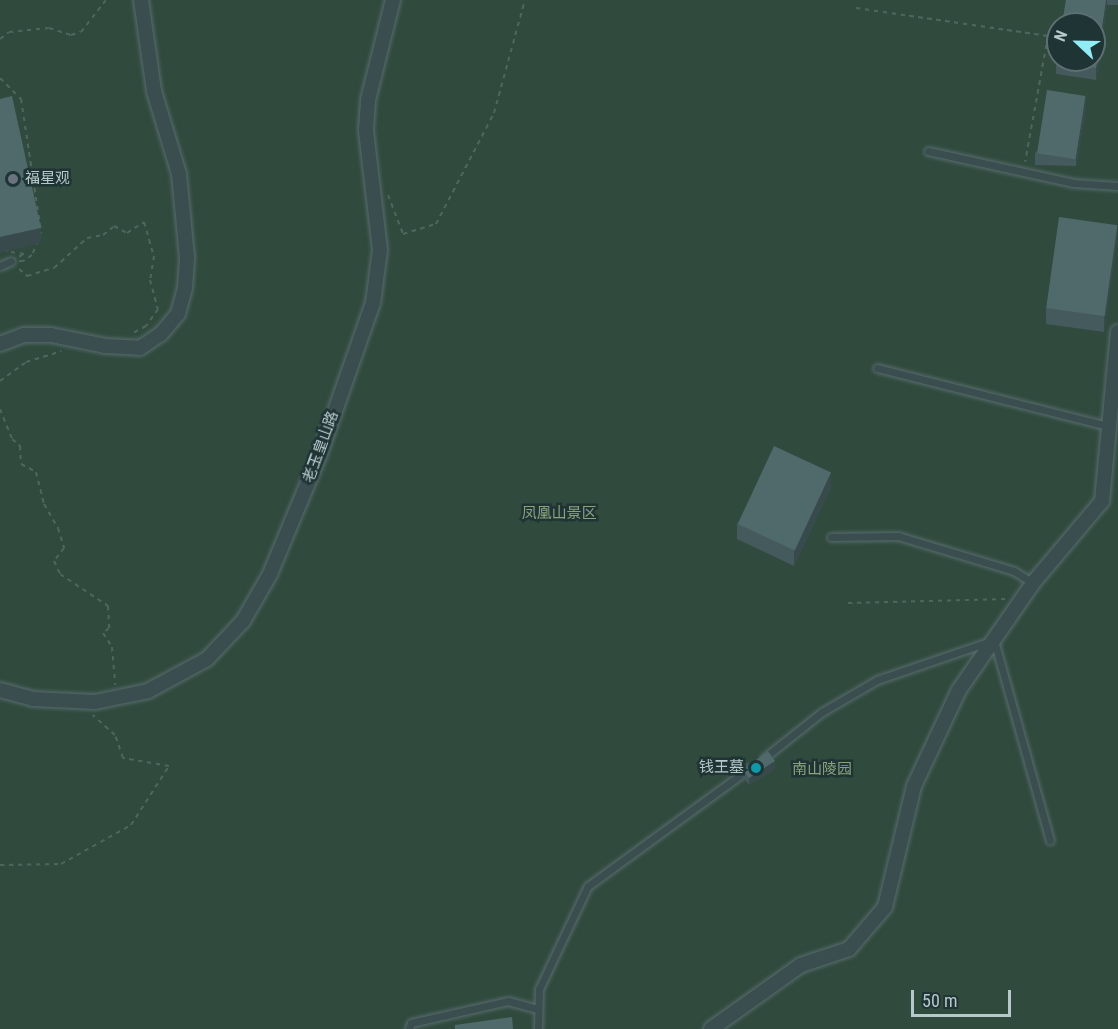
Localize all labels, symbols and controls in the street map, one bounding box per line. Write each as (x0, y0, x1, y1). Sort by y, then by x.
north arrow (1046, 12, 1106, 72)
text: N (1050, 28, 1071, 44)
place label: 福星观 (25, 170, 70, 188)
marker: 福星观 (6, 172, 20, 186)
street label: 老玉皇山路 (300, 409, 342, 485)
park label: 凤凰山景区 (522, 505, 596, 523)
place label: 钱王墓 (699, 759, 744, 777)
marker: 钱王墓 (749, 761, 763, 775)
park label: 南山陵园 (792, 761, 852, 779)
scale bar (914, 978, 1014, 1016)
text: 50 m (922, 990, 957, 1011)

